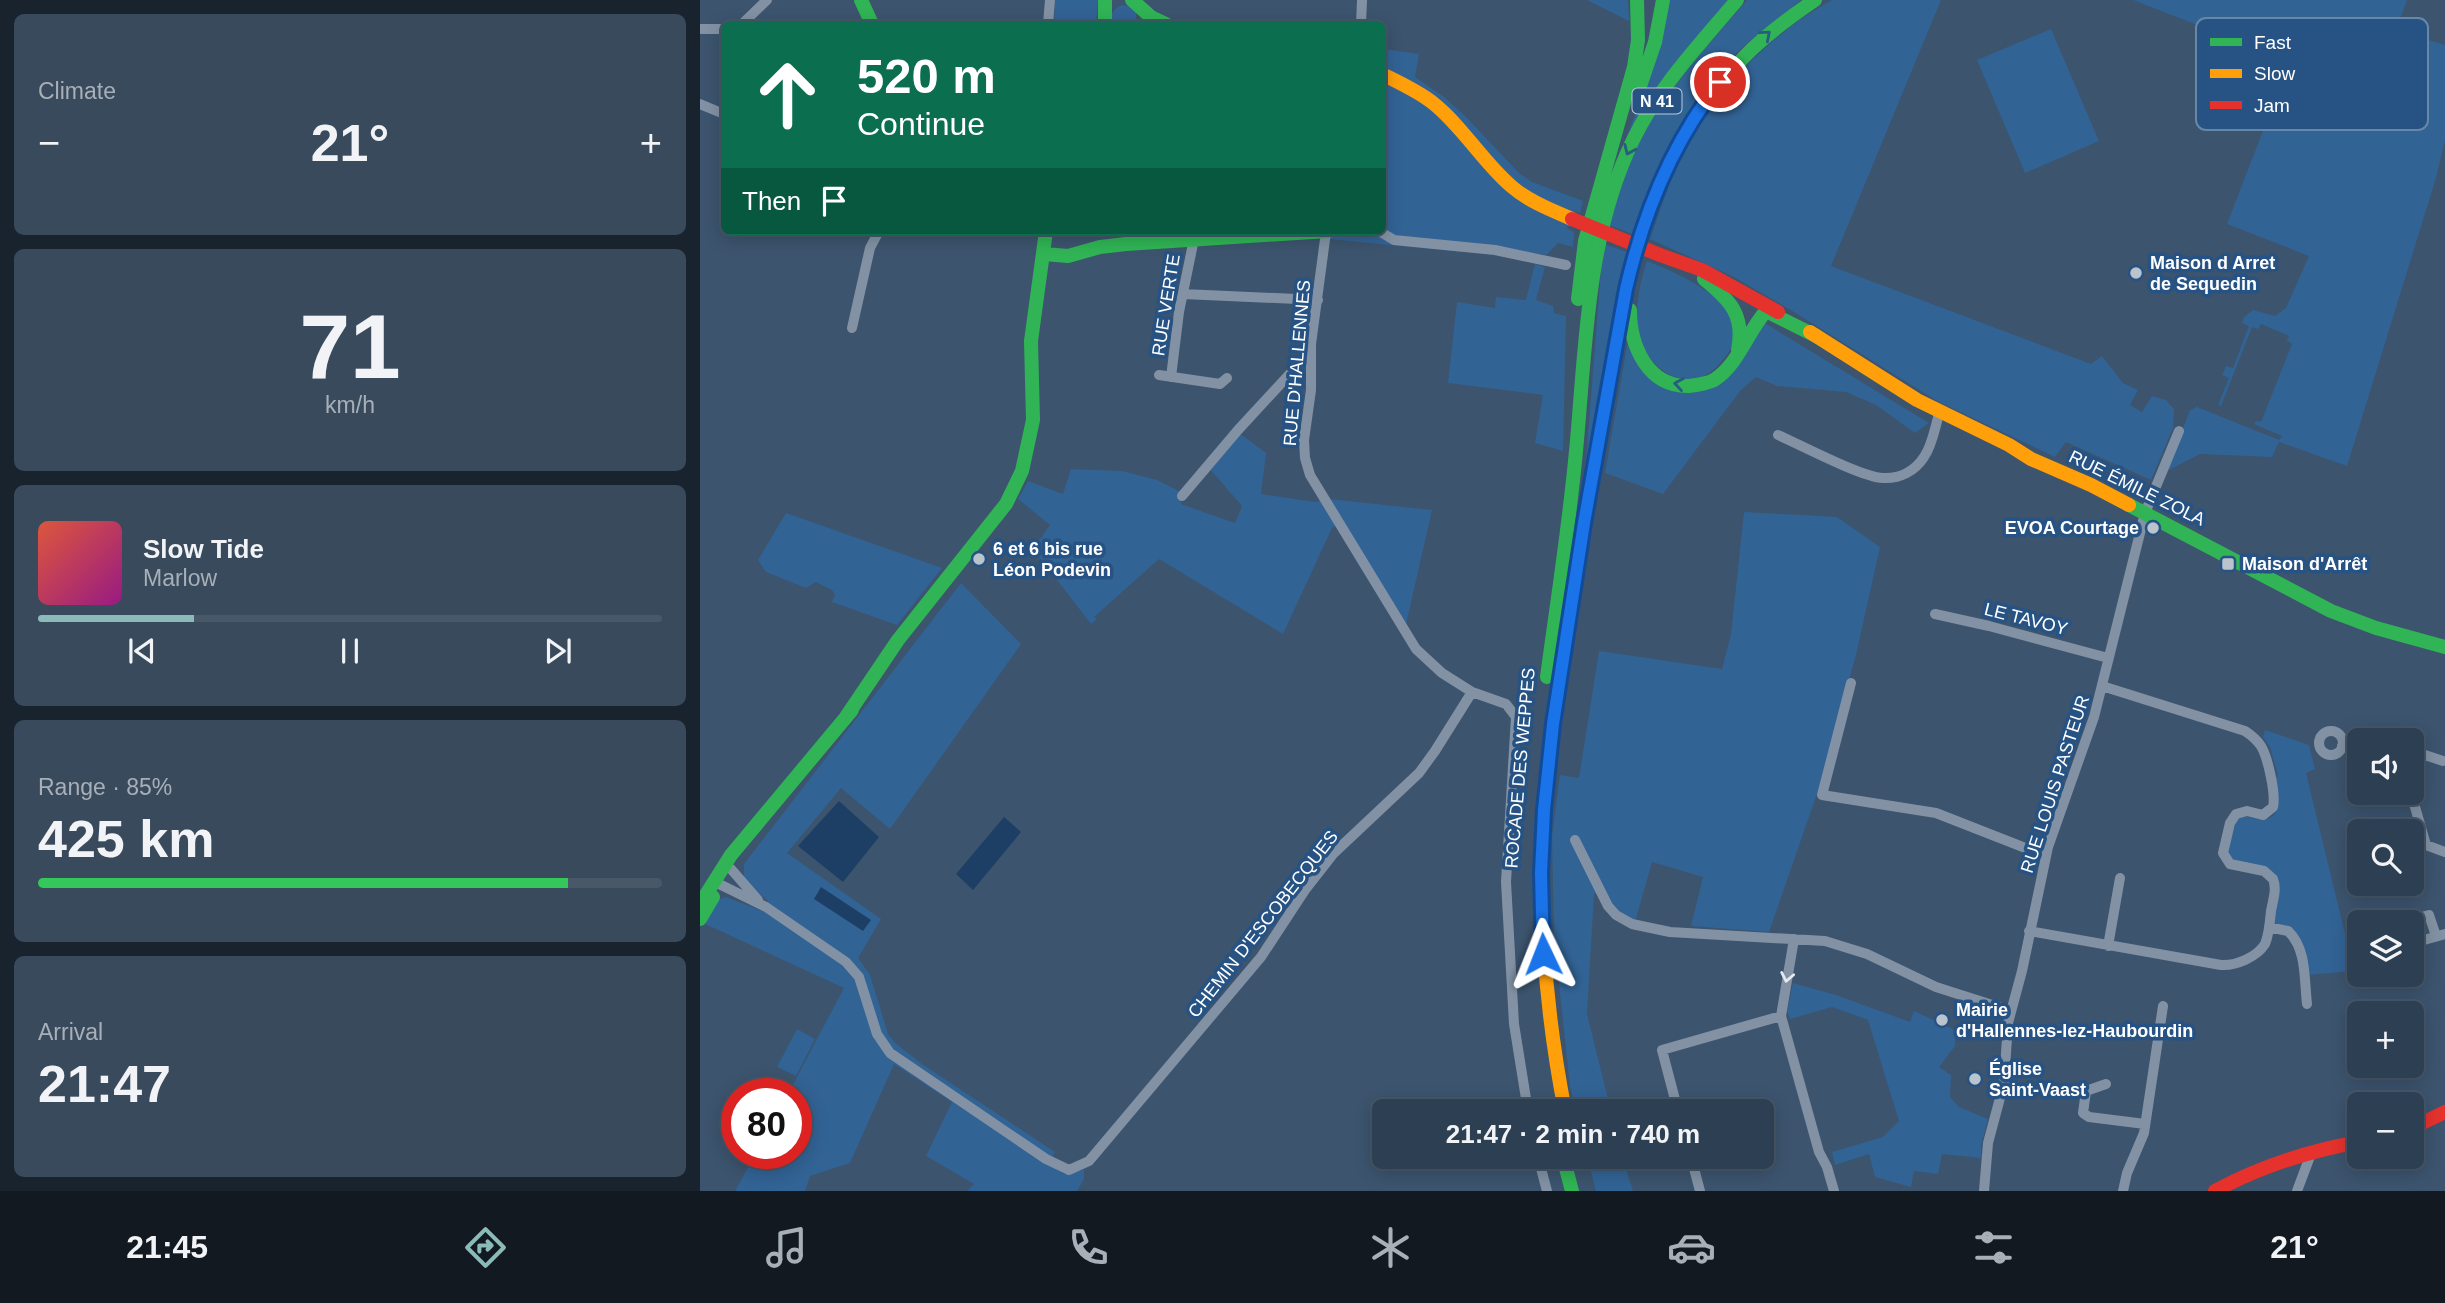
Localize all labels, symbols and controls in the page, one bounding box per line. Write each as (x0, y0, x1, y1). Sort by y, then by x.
legend (2196, 18, 2428, 130)
one-way arrow (1758, 31, 1771, 43)
text: Fast (2254, 32, 2292, 53)
icon: ahead (742, 49, 833, 140)
text: 520 m (857, 49, 996, 103)
pin (1690, 52, 1750, 112)
icon: arrive (1701, 63, 1739, 101)
text: Slow (2254, 63, 2295, 84)
text: Climate (38, 78, 116, 104)
road number: N 41 (1632, 88, 1682, 114)
text: Jam (2254, 95, 2290, 116)
text: Continue (857, 106, 985, 142)
text: 21° (311, 114, 389, 172)
text: − (38, 122, 60, 164)
text: + (640, 122, 662, 164)
one-way arrow (1623, 143, 1637, 155)
icon: arrive (815, 182, 853, 220)
text: Then (742, 186, 801, 216)
street label: RUE VERTE (1148, 253, 1184, 357)
place label: Maison d Arret de Sequedin (2150, 253, 2275, 294)
marker: Maison d Arret de Sequedin (2128, 265, 2144, 281)
street label: RUE D'HALLENNES (1280, 279, 1314, 447)
text: 71 (299, 296, 401, 397)
one-way arrow (1673, 377, 1685, 392)
text: km/h (325, 392, 375, 418)
street label: RUE ÉMILE ZOLA (2066, 446, 2208, 530)
place label: EVOA Courtage (2005, 518, 2139, 538)
marker: EVOA Courtage (2145, 520, 2161, 536)
text: Slow Tide (143, 534, 264, 564)
place label: 6 et 6 bis rue Léon Podevin (993, 539, 1111, 580)
marker: 6 et 6 bis rue Léon Podevin (971, 551, 987, 567)
place label: Maison d'Arrêt (2242, 554, 2367, 574)
marker: Maison d'Arrêt (2220, 556, 2236, 572)
text: Marlow (143, 565, 217, 591)
street label: LE TAVOY (1982, 599, 2070, 639)
icon: previous (123, 632, 161, 670)
icon: pause (331, 632, 369, 670)
icon: next (539, 632, 577, 670)
street label: ROCADE DES WEPPES (1501, 667, 1539, 869)
street label: RUE LOUIS PASTEUR (2017, 693, 2093, 875)
map controls (2347, 728, 2424, 1169)
button: sound (2347, 728, 2424, 805)
text: Range · 85% (38, 774, 172, 800)
text: 425 km (38, 810, 214, 868)
button: search (2347, 819, 2424, 896)
street label: CHEMIN D'ESCOBECQUES (1184, 827, 1342, 1021)
button: layers (2347, 910, 2424, 987)
position arrow (1506, 917, 1580, 991)
one-way arrow (1780, 971, 1795, 983)
place label: Mairie d'Hallennes-lez-Haubourdin (1956, 1000, 2193, 1041)
button: + (2347, 1001, 2424, 1078)
marker: Mairie d'Hallennes-lez-Haubourdin (1934, 1012, 1950, 1028)
text: Arrival (38, 1019, 103, 1045)
text: 21:47 (38, 1055, 171, 1113)
place label: Église Saint-Vaast (1989, 1058, 2086, 1100)
marker: Église Saint-Vaast (1967, 1071, 1983, 1087)
speed limit sign: 80 (721, 1078, 812, 1169)
button: − (2347, 1092, 2424, 1169)
text: 21:47 · 2 min · 740 m (1446, 1119, 1700, 1149)
icon: directions (461, 1223, 510, 1272)
icon: music (762, 1223, 811, 1272)
icon: phone (1064, 1223, 1113, 1272)
icon: climate (1366, 1223, 1415, 1272)
icon: car (1667, 1223, 1716, 1272)
icon: filters (1969, 1223, 2018, 1272)
text: 21:45 (126, 1229, 208, 1265)
text: 21° (2270, 1229, 2319, 1265)

